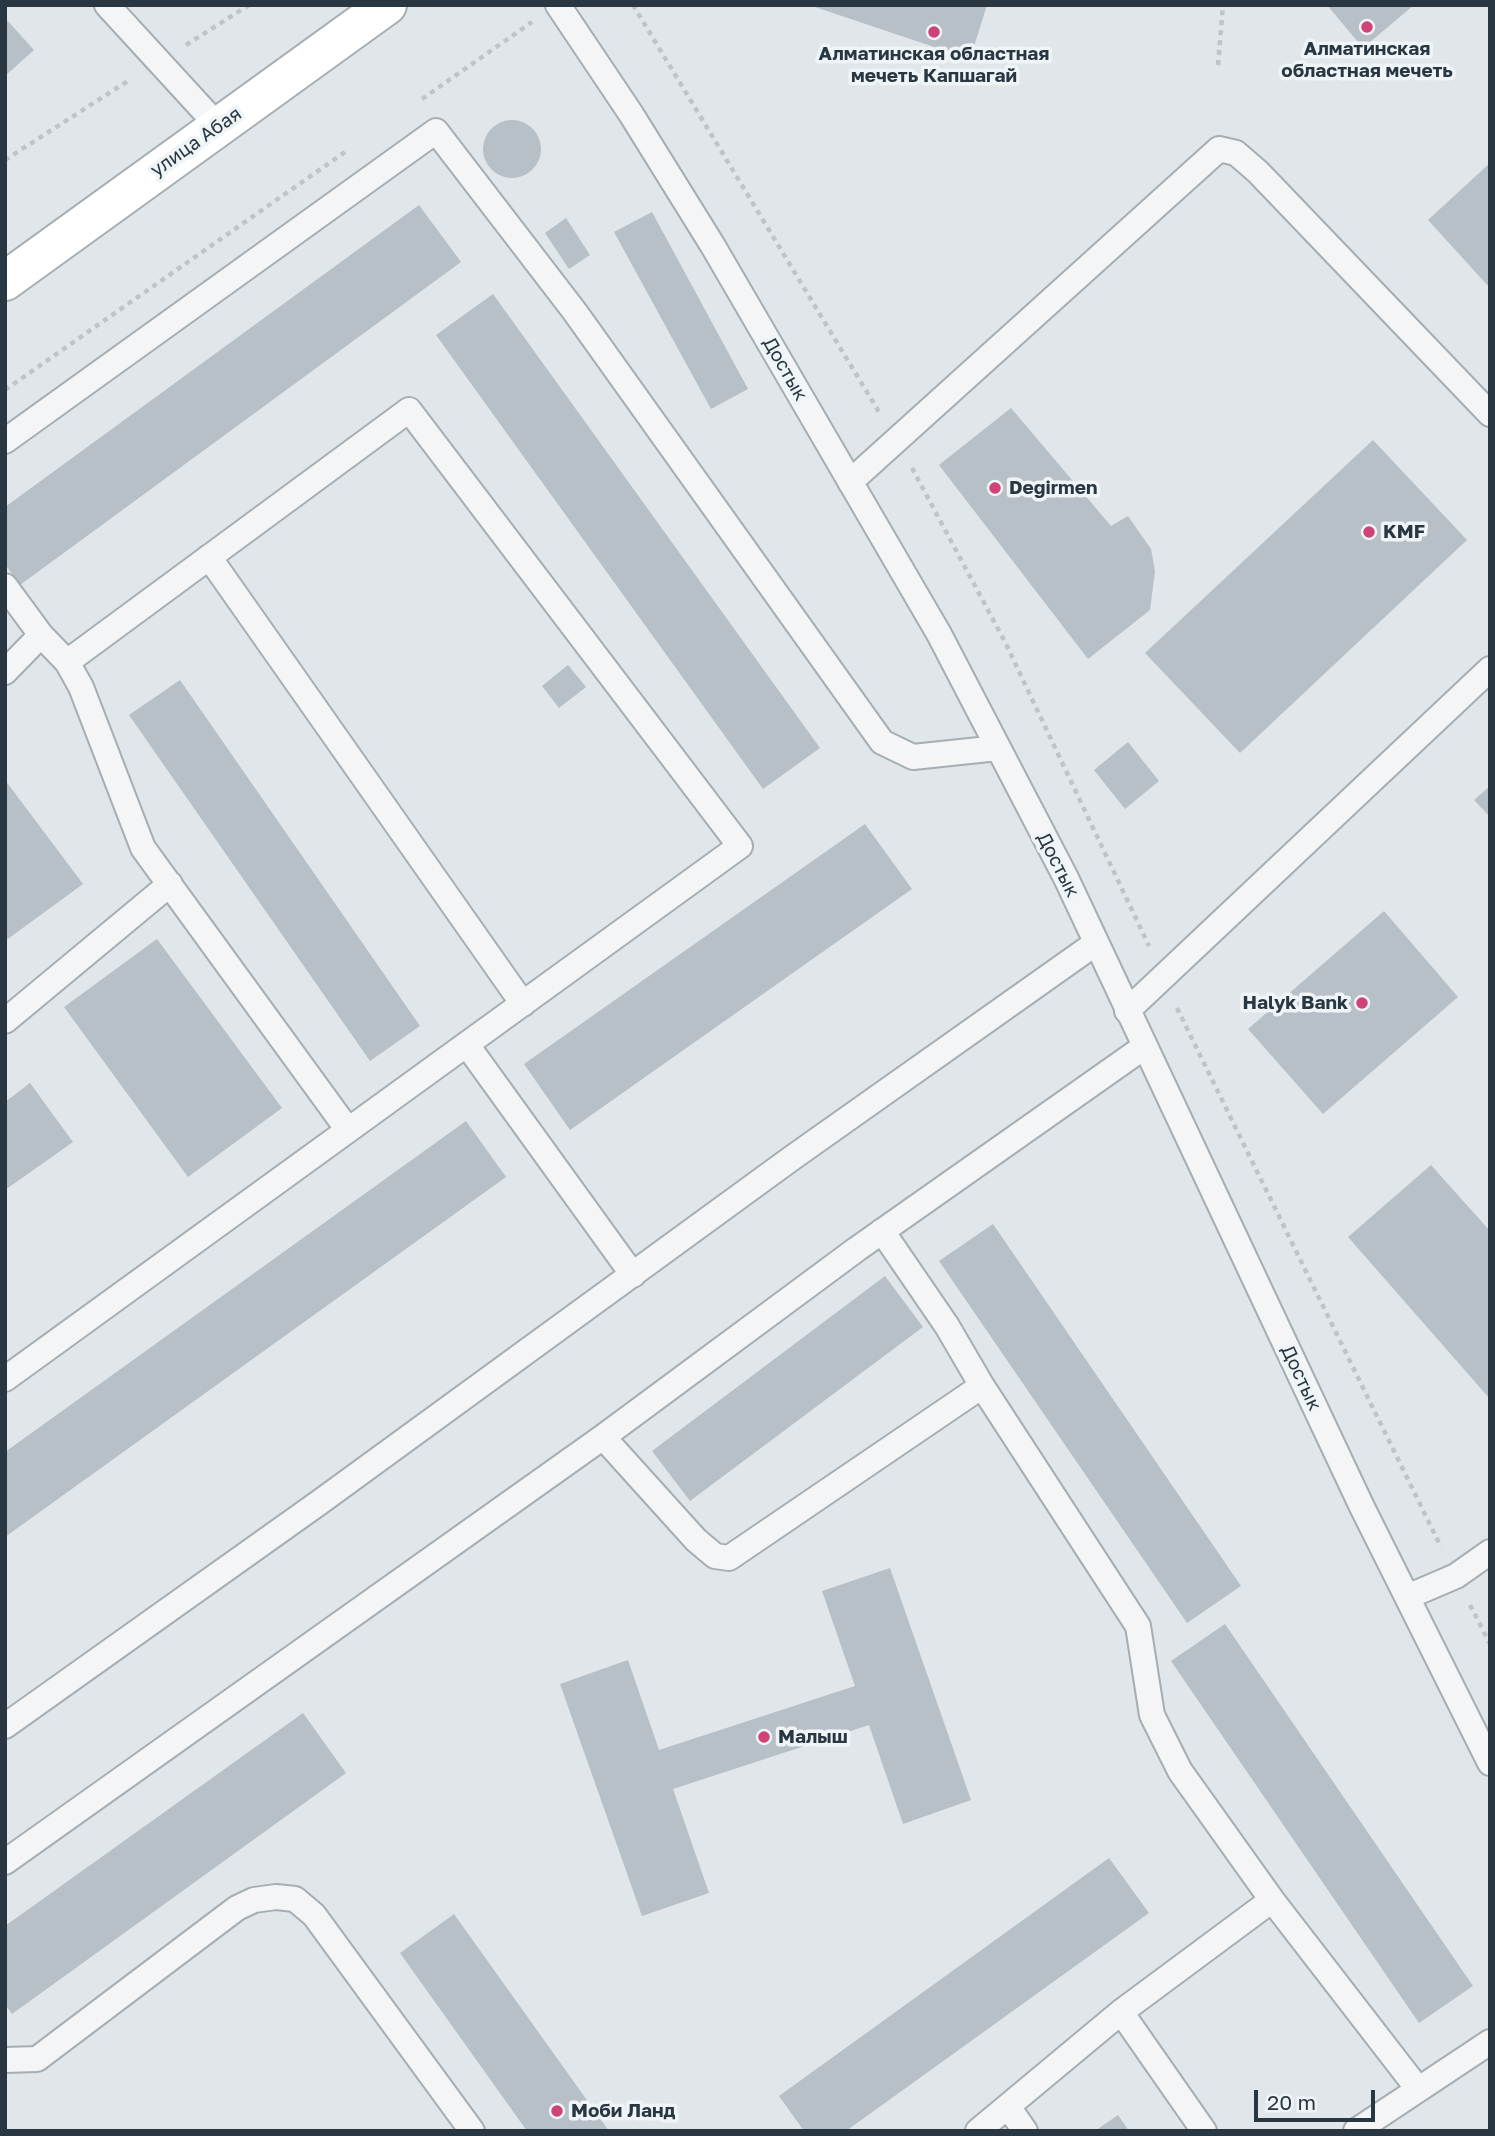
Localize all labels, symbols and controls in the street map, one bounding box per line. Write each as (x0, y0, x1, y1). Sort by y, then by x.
marker: Алматинская областная мечеть (1359, 19, 1375, 35)
marker: Алматинская областная мечеть Капшагай (926, 24, 942, 40)
place label: Алматинская областная мечеть (1281, 38, 1453, 82)
place label: Алматинская областная мечеть Капшагай (819, 43, 1049, 87)
street label: улица Абая (146, 102, 246, 182)
street label: Достык (758, 333, 812, 405)
place label: Degirmen (1009, 477, 1097, 499)
marker: Degirmen (987, 480, 1003, 496)
place label: KMF (1383, 521, 1425, 543)
marker: KMF (1361, 524, 1377, 540)
street label: Достык (1032, 829, 1084, 901)
place label: Halyk Bank (1242, 992, 1348, 1014)
marker: Halyk Bank (1354, 995, 1370, 1011)
street label: Достык (1276, 1342, 1326, 1414)
place label: Малыш (778, 1726, 848, 1748)
marker: Малыш (756, 1729, 772, 1745)
scale bar (1257, 2076, 1378, 2120)
text: 20 m (1267, 2089, 1316, 2115)
place label: Моби Ланд (571, 2100, 675, 2122)
marker: Моби Ланд (549, 2103, 565, 2119)

